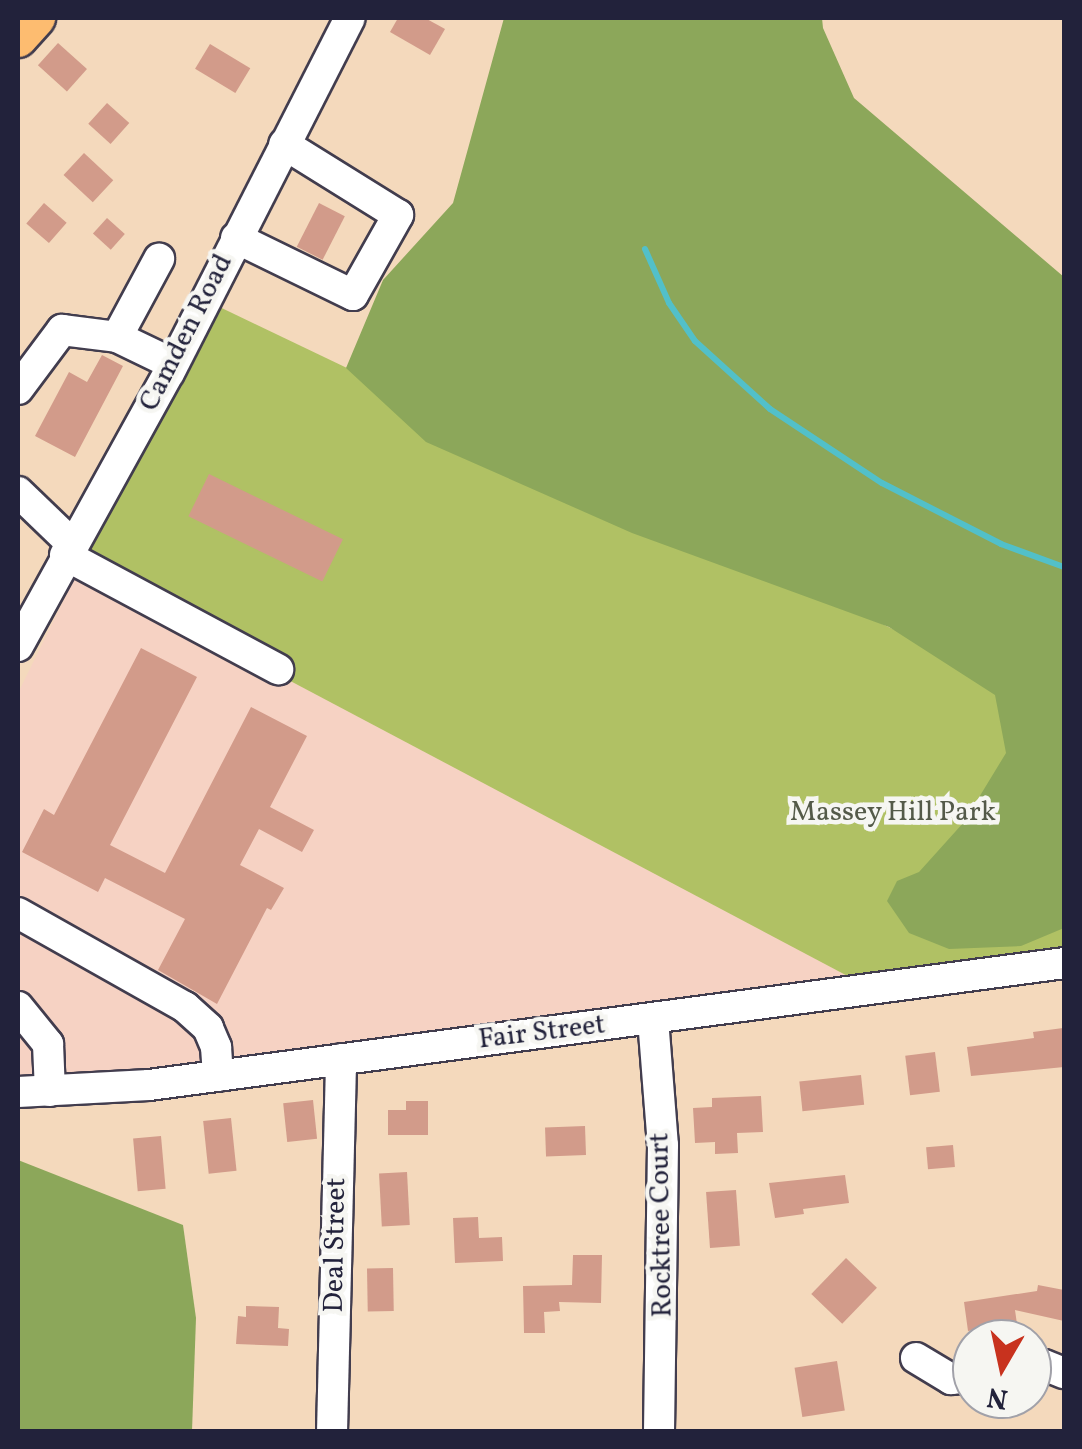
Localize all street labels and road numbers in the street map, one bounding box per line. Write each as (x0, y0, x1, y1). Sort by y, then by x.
street label: Camden Road (133, 249, 241, 417)
street label: Fair Street (477, 1009, 607, 1057)
street label: Rocktree Court (644, 1132, 680, 1318)
street label: Deal Street (318, 1177, 354, 1313)

